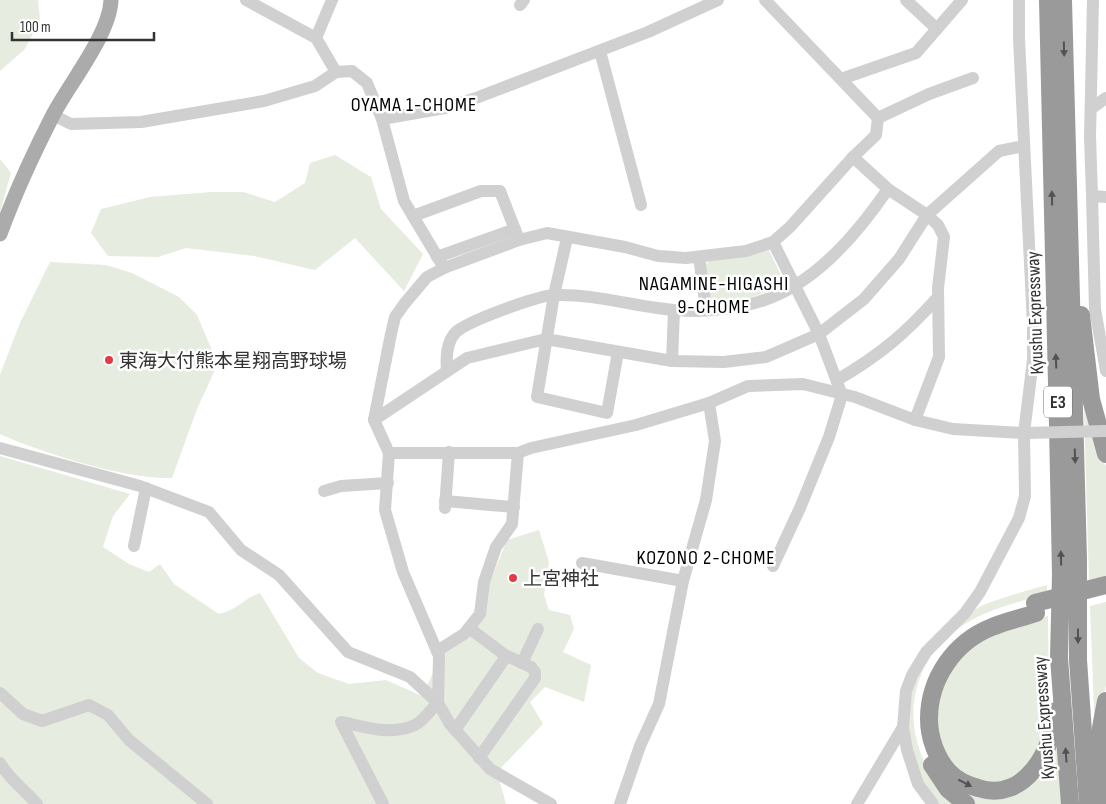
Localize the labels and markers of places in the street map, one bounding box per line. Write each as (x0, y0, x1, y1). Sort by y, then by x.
place label: 東海大付熊本星翔高野球場 (119, 350, 347, 373)
marker: 東海大付熊本星翔高野球場 (103, 354, 115, 366)
place label: 上宮神社 (523, 568, 599, 591)
marker: 上宮神社 (507, 572, 519, 584)

